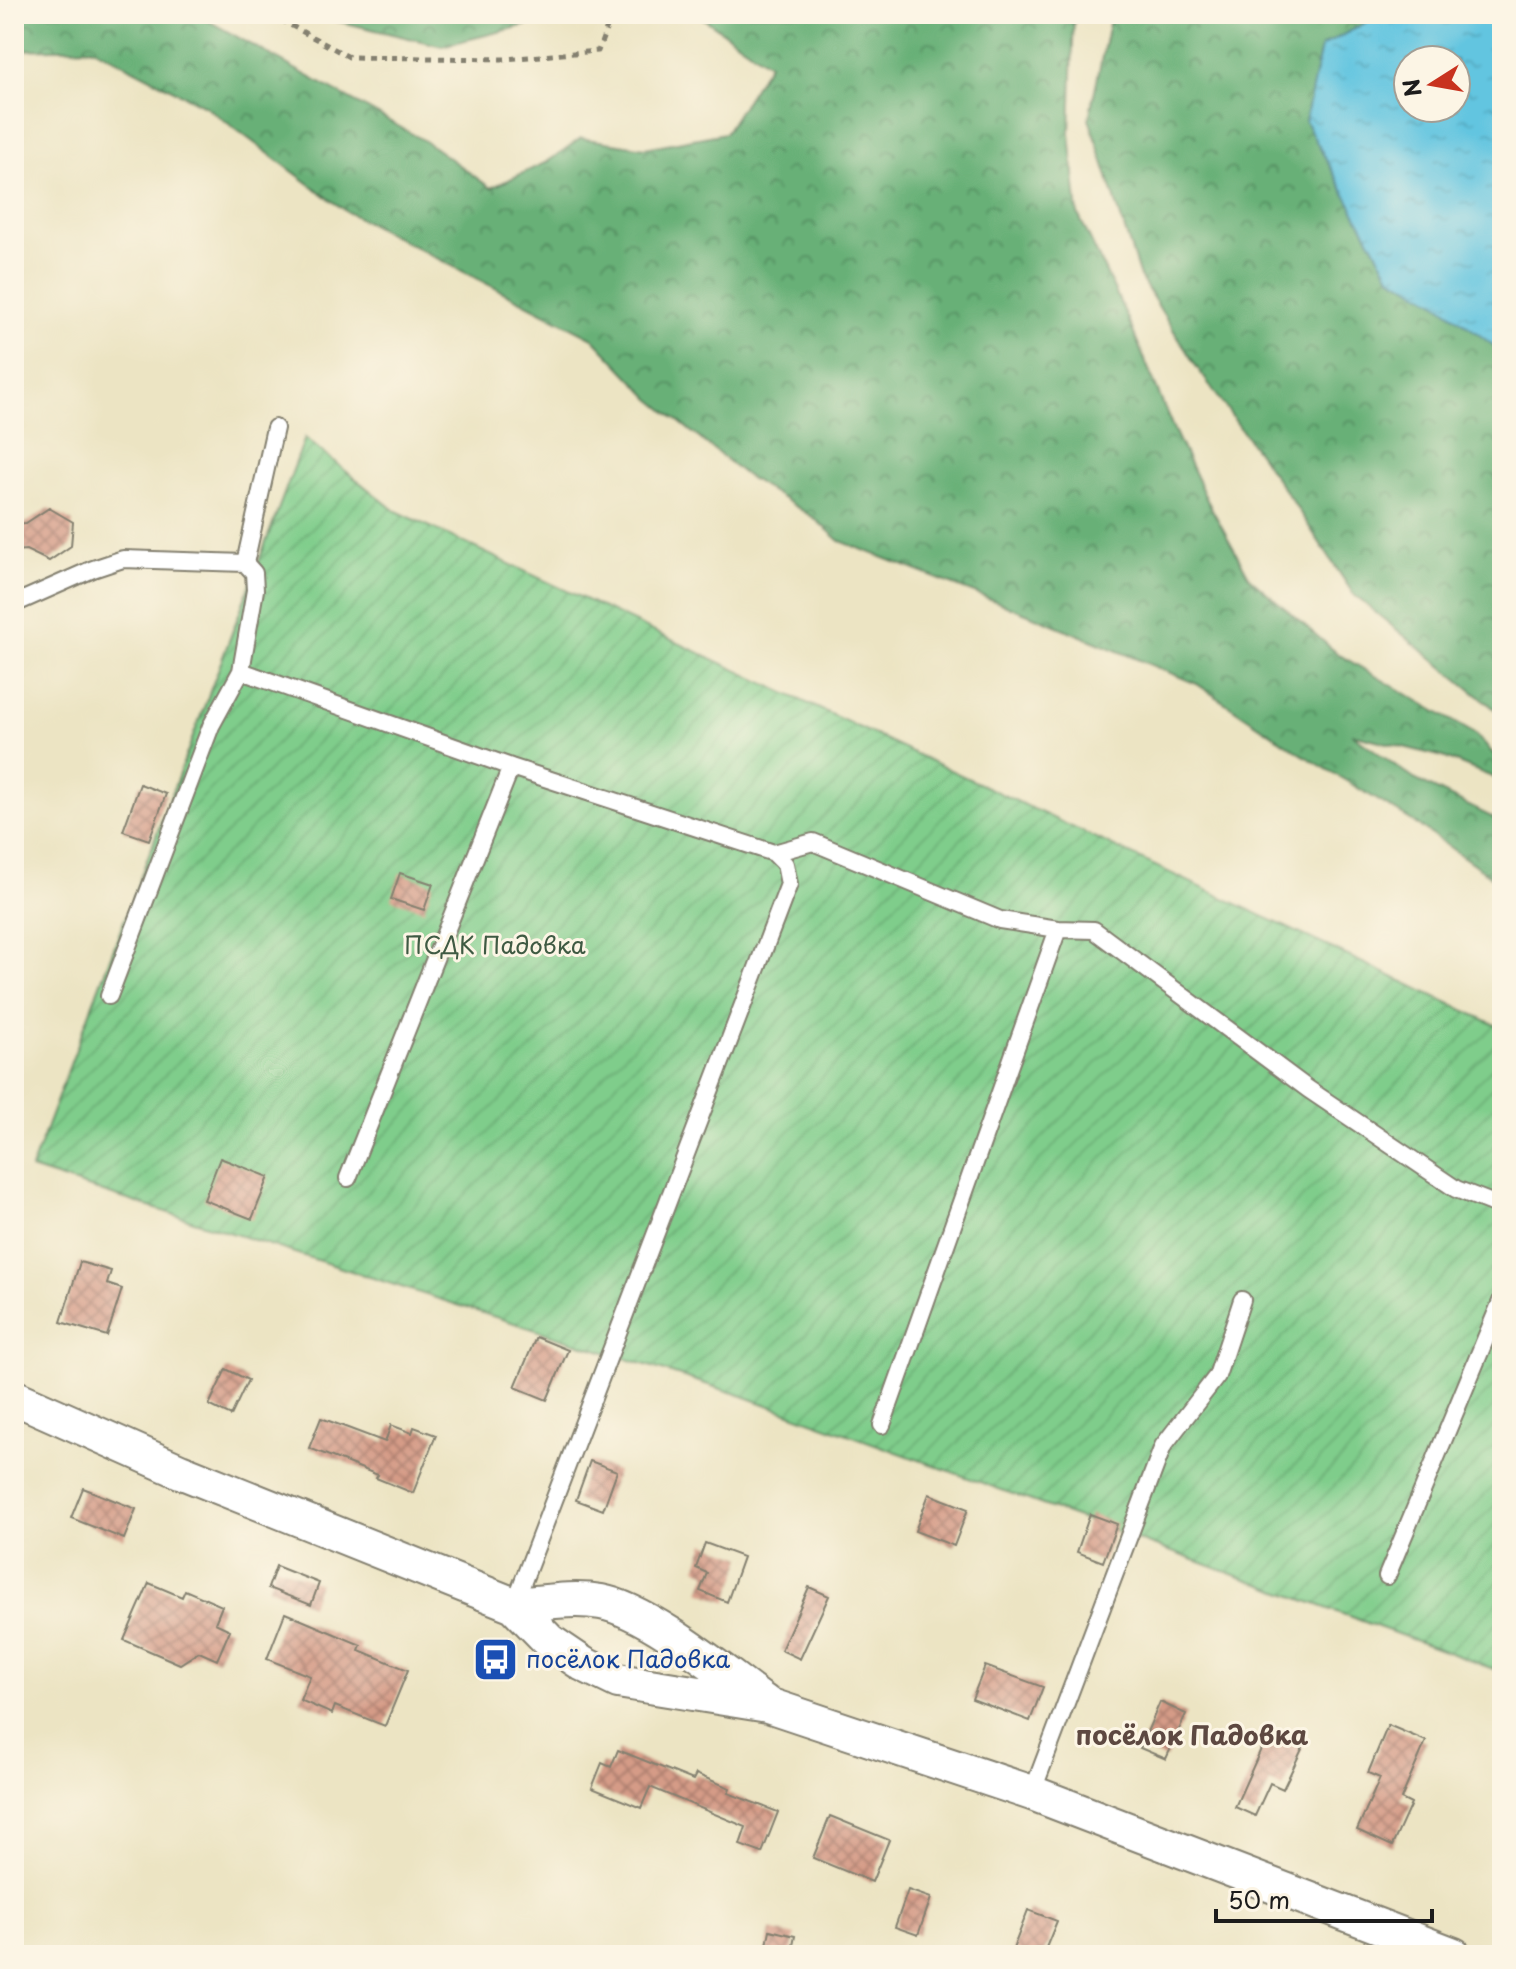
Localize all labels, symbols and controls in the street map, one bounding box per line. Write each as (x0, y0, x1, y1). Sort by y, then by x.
north arrow (1392, 44, 1472, 124)
text: N (1393, 76, 1429, 100)
park label: ПСДК Падовка (404, 926, 586, 962)
bus stop icon: посёлок Падовка (471, 1636, 519, 1684)
place label: посёлок Падовка (526, 1640, 730, 1676)
district label: посёлок Падовка (1076, 1715, 1309, 1754)
scale bar (1216, 1873, 1432, 1923)
text: 50 m (1228, 1881, 1290, 1917)

